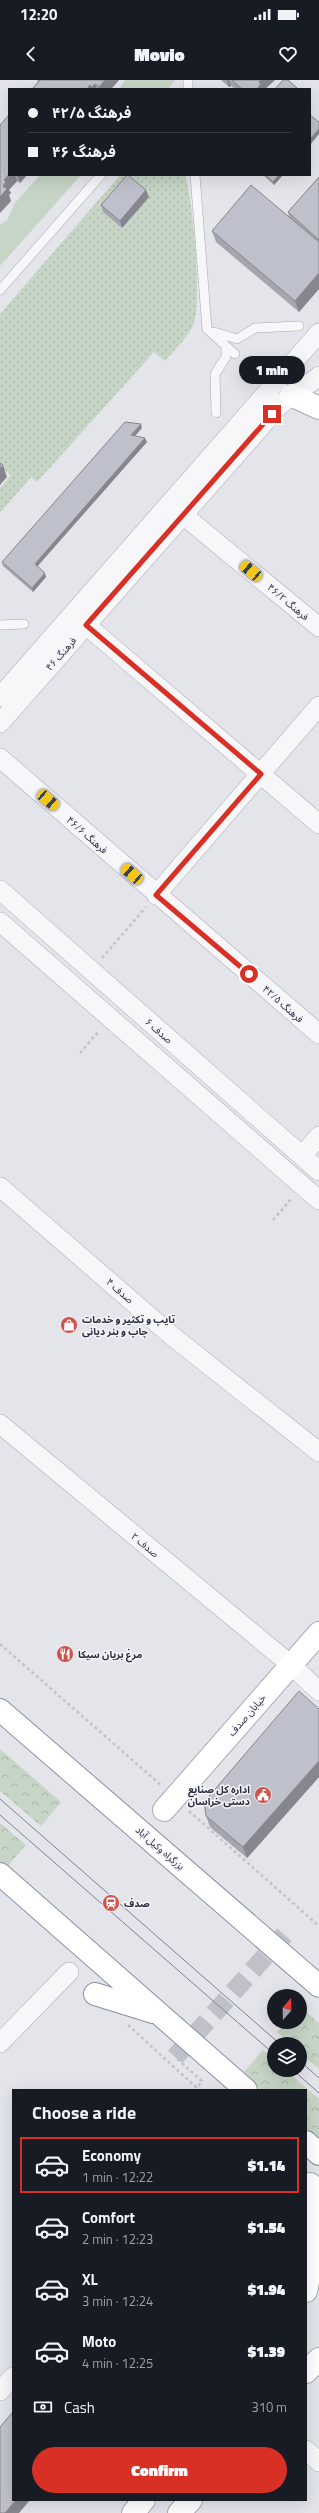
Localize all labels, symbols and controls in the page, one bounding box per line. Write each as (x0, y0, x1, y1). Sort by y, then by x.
text: 12:20 (20, 3, 57, 26)
text: Movio (134, 41, 185, 68)
icon: back (20, 43, 42, 65)
icon: heart (277, 43, 299, 65)
text: فرهنگ ۴۲/۵ (52, 101, 131, 124)
text: فرهنگ ۴۶ (52, 140, 116, 163)
callout: 1 min (239, 356, 305, 384)
text: 1 min (256, 360, 288, 380)
route end (263, 405, 281, 423)
car (238, 559, 264, 583)
street label: فرهنگ ۴۶/۲ (264, 580, 313, 624)
street label: فرهنگ ۴۶ (42, 633, 80, 674)
car (35, 788, 61, 812)
street label: فرهنگ ۴۶/۶ (63, 813, 111, 858)
car (119, 862, 145, 886)
route start (240, 965, 258, 983)
street label: فرهنگ ۴۲/۵ (259, 982, 307, 1027)
street label: صدف ۶ (142, 1015, 176, 1047)
street label: صدف ۴ (103, 1275, 137, 1307)
place label: تایپ و تکثیر و خدمات چاپ و بنر دیانی (82, 1312, 176, 1339)
shop icon: تایپ و تکثیر و خدمات چاپ و بنر دیانی (59, 1315, 79, 1335)
street label: صدف ۲ (128, 1529, 162, 1561)
restaurant icon: مرغ بریان سیکا (55, 1644, 75, 1664)
place label: مرغ بریان سیکا (78, 1647, 142, 1663)
street label: خیابان صدف (224, 1691, 270, 1739)
place label: اداره کل صنایع دستی خراسان (188, 1782, 250, 1809)
public building icon: اداره کل صنایع دستی خراسان (253, 1785, 273, 1805)
street label: بزرگراه وکیل آباد (132, 1822, 188, 1874)
station icon: صدف (101, 1893, 121, 1913)
place label: صدف (124, 1896, 150, 1911)
north arrow (267, 1989, 307, 2029)
map controls (267, 1989, 307, 2077)
button: layers (267, 2037, 307, 2077)
text: Choose a ride (32, 2099, 136, 2126)
text: Economy (82, 2144, 141, 2167)
icon: car (34, 2147, 70, 2183)
text: $1.14 (248, 2154, 285, 2177)
text: 1 min · 12:22 (82, 2167, 153, 2187)
text: Comfort (82, 2206, 135, 2229)
icon: car (34, 2209, 70, 2245)
text: $1.54 (248, 2216, 285, 2239)
text: 2 min · 12:23 (82, 2229, 153, 2249)
text: XL (82, 2268, 98, 2291)
icon: car (34, 2271, 70, 2307)
text: $1.94 (248, 2278, 285, 2301)
text: 3 min · 12:24 (82, 2291, 153, 2311)
text: Moto (82, 2330, 116, 2353)
icon: car (34, 2333, 70, 2369)
text: $1.39 (248, 2340, 285, 2363)
text: 4 min · 12:25 (82, 2353, 153, 2373)
icon: cash (32, 2396, 54, 2418)
text: Cash (64, 2396, 95, 2419)
text: 310 m (251, 2397, 287, 2417)
button: Confirm (32, 2447, 287, 2493)

